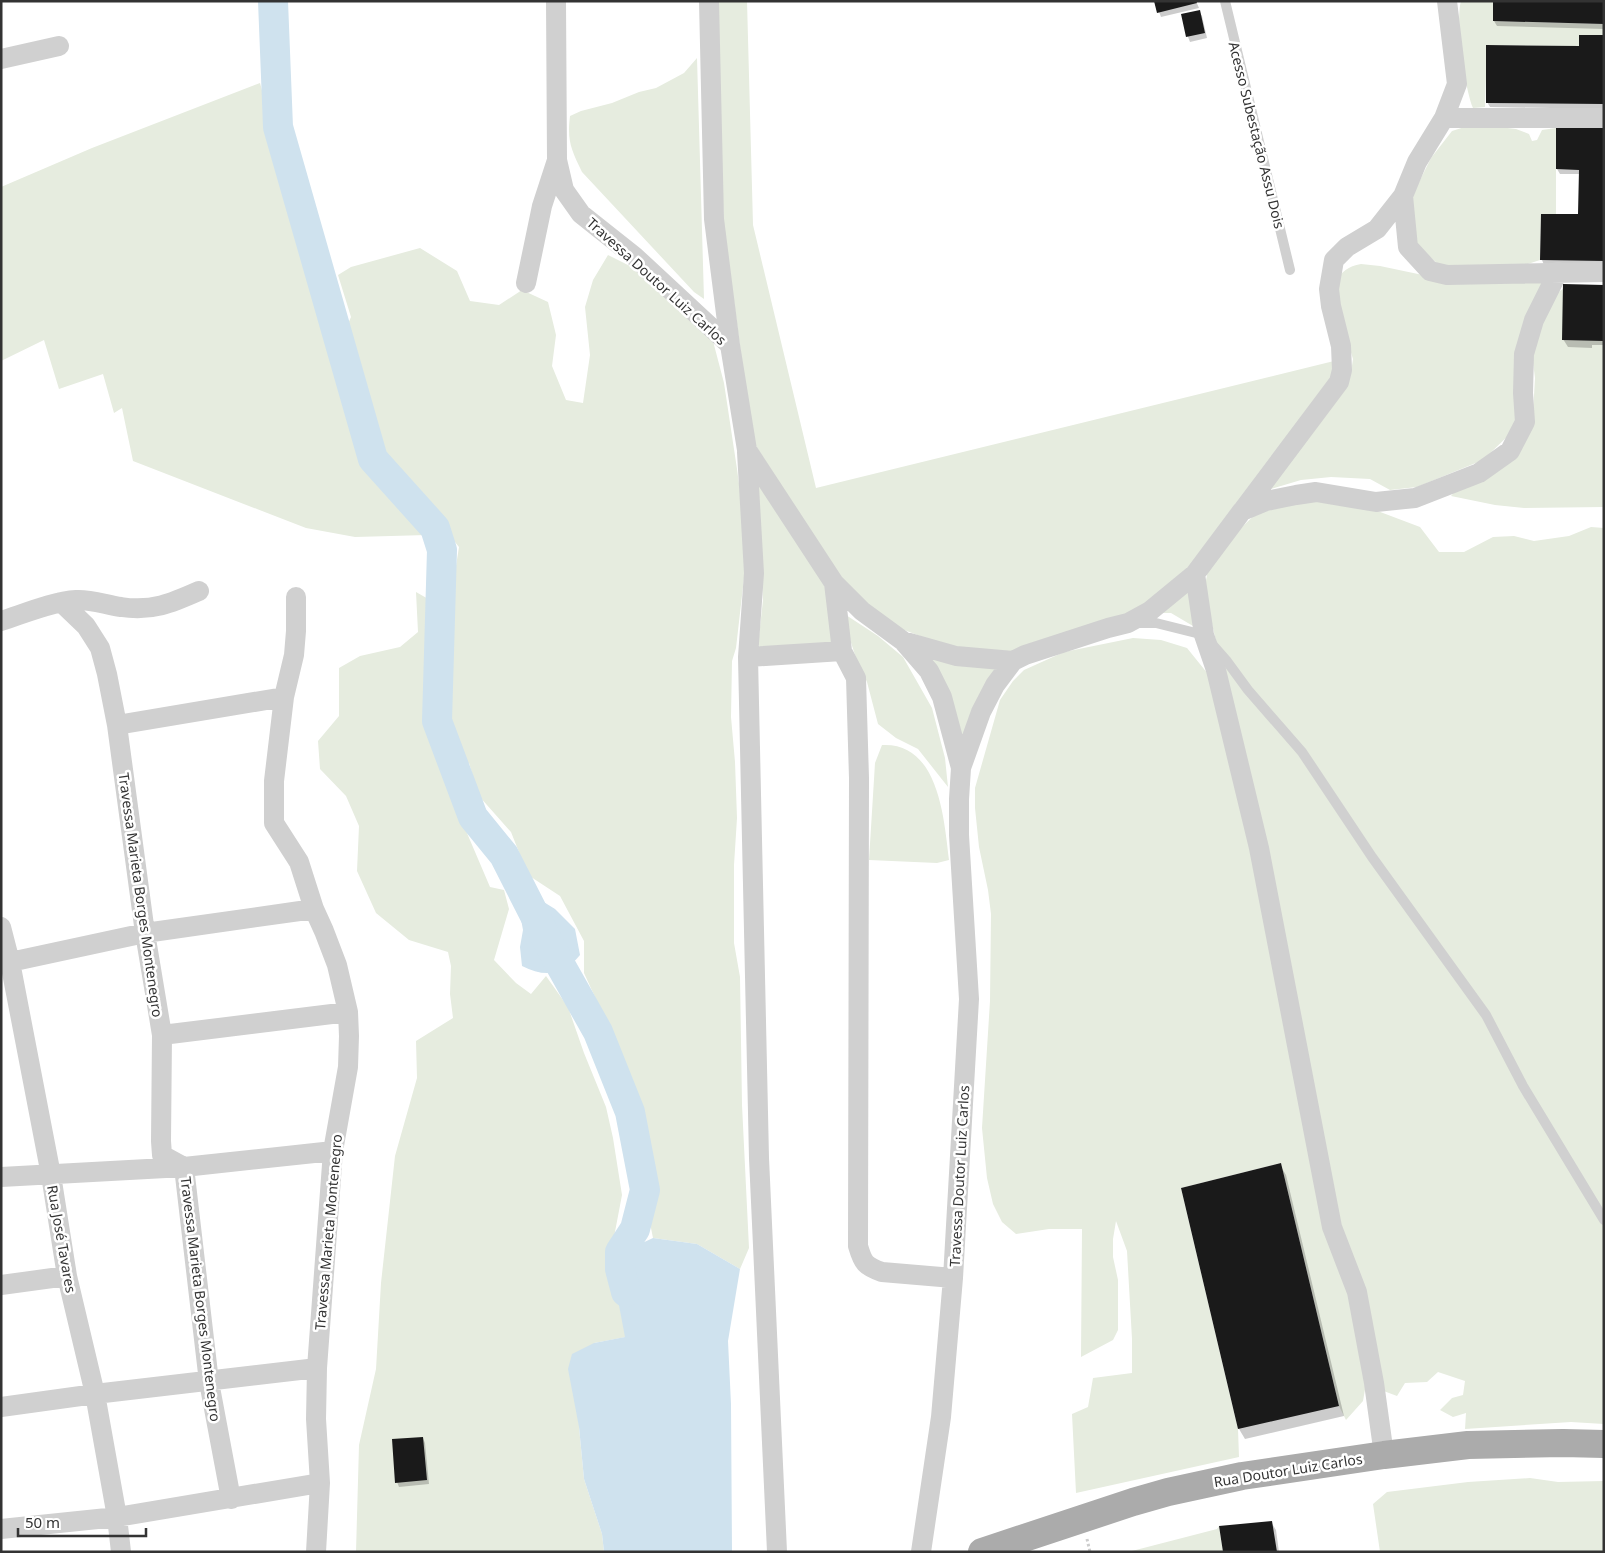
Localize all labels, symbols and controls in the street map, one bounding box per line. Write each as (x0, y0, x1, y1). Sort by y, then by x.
street label: Acesso Subestação Assu Dois (1225, 40, 1289, 231)
street label: Travessa Doutor Luiz Carlos (583, 213, 731, 349)
street label: Travessa Marieta Borges Montenegro (114, 772, 168, 1018)
street label: Travessa Doutor Luiz Carlos (945, 1084, 973, 1267)
street label: Travessa Marieta Montenegro (310, 1133, 346, 1331)
street label: Travessa Marieta Borges Montenegro (177, 1175, 225, 1423)
street label: Rua José Tavares (43, 1184, 81, 1295)
street label: Rua Doutor Luiz Carlos (1212, 1449, 1364, 1491)
scale bar (18, 1506, 145, 1538)
text: 50 m (25, 1512, 60, 1532)

